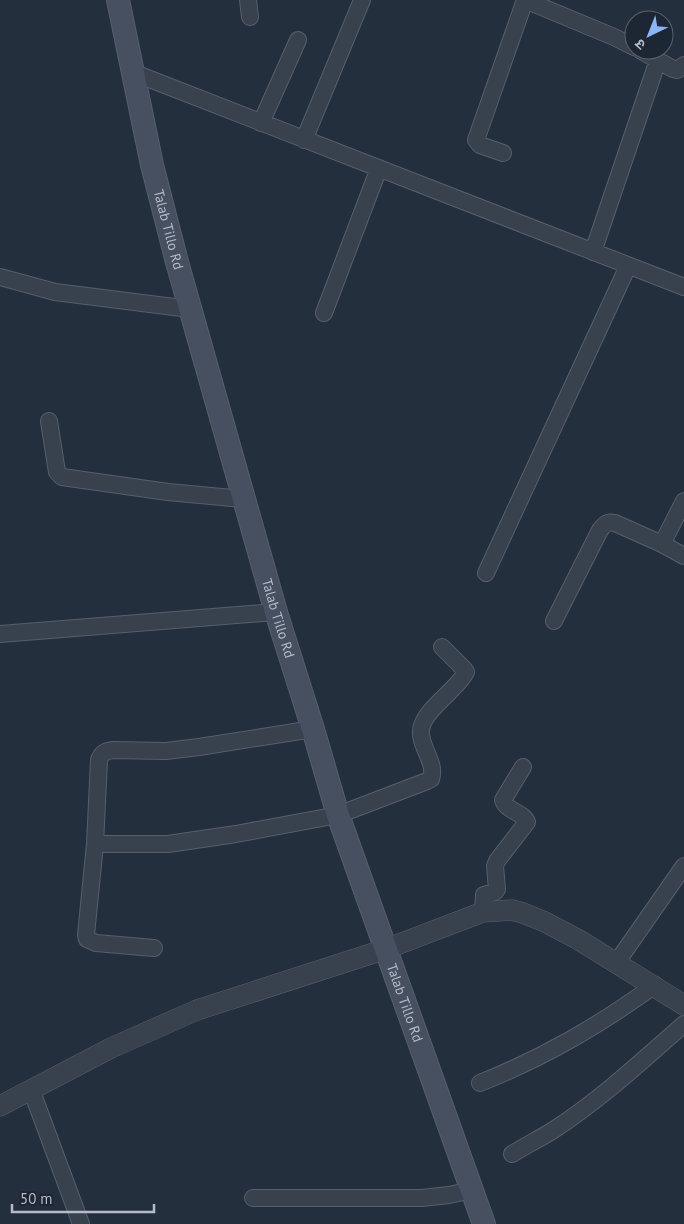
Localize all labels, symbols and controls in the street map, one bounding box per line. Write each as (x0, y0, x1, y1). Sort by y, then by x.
north arrow (624, 10, 674, 60)
text: उ (630, 35, 649, 54)
street label: Talab Tillo Rd (150, 187, 188, 272)
street label: Talab Tillo Rd (258, 576, 299, 660)
street label: Talab Tillo Rd (383, 961, 427, 1044)
scale bar (12, 1182, 155, 1214)
text: 50 m (20, 1189, 53, 1208)

